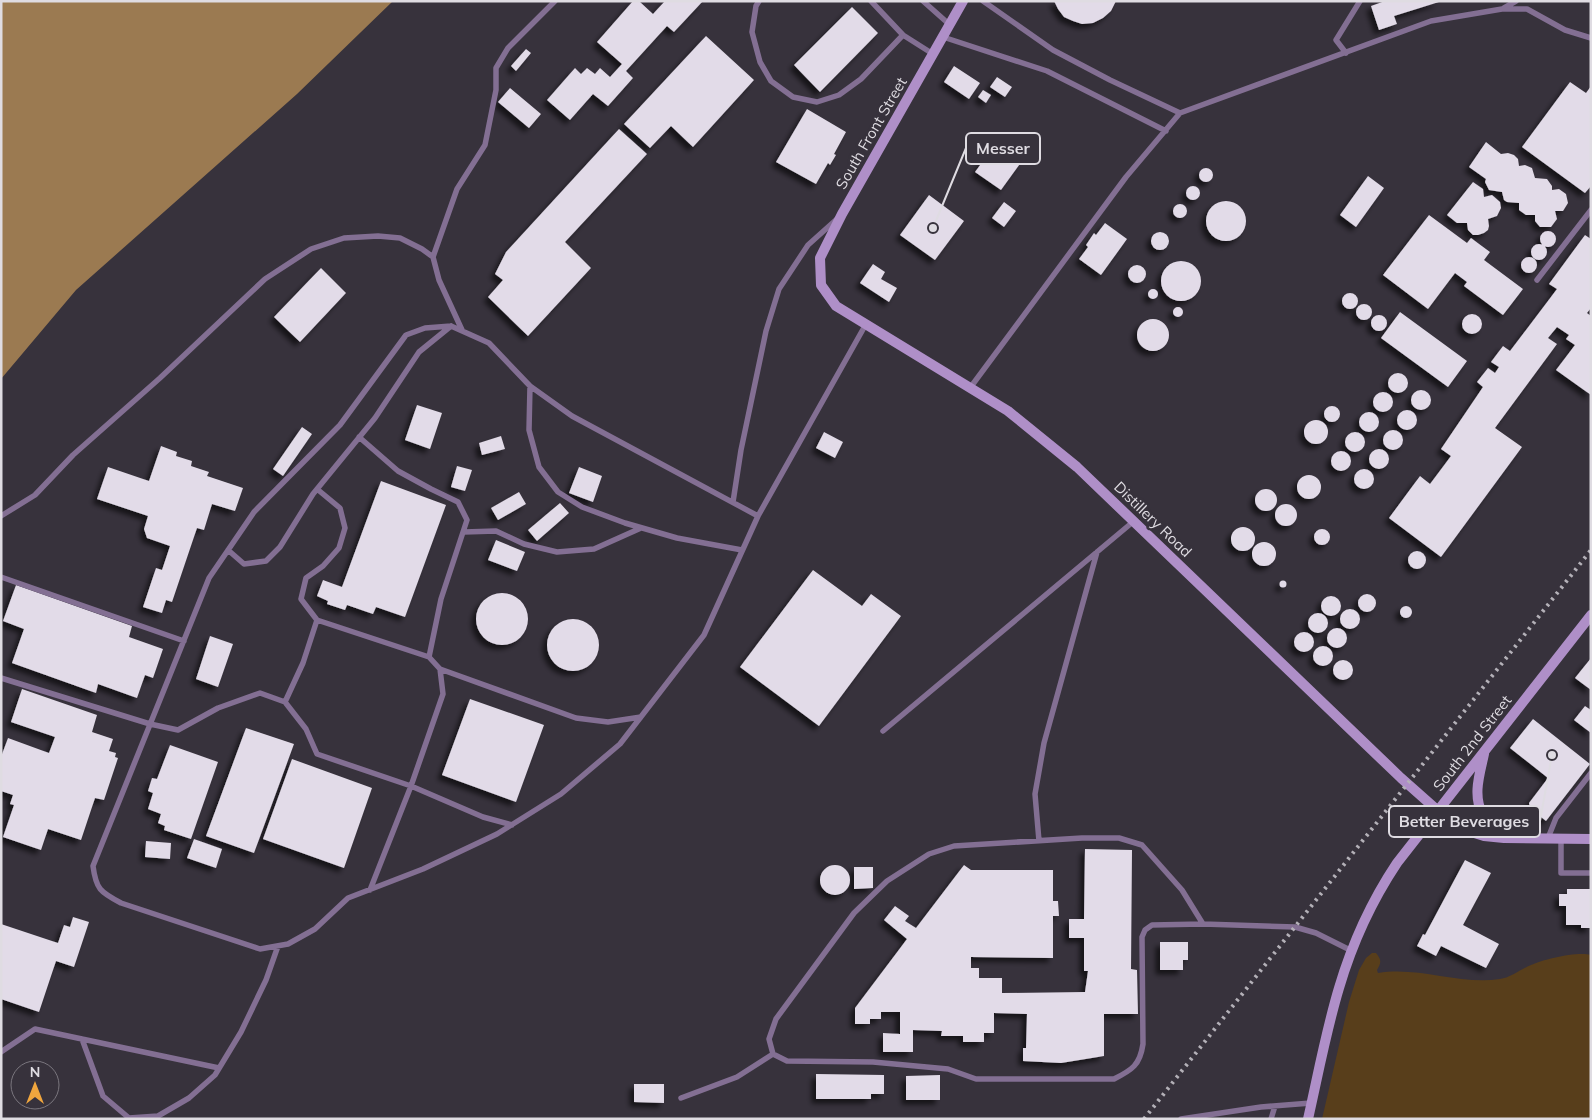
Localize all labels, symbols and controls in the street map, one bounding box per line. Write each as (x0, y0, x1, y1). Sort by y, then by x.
street label: South Front Street (831, 74, 911, 192)
callout: Messer (966, 133, 1040, 164)
text: Messer (976, 138, 1031, 158)
street label: Distillery Road (1110, 477, 1196, 561)
street label: South 2nd Street (1429, 691, 1515, 795)
callout: Better Beverages (1389, 806, 1540, 837)
text: Better Beverages (1399, 811, 1529, 831)
north arrow (10, 1060, 60, 1110)
text: N (30, 1063, 40, 1081)

